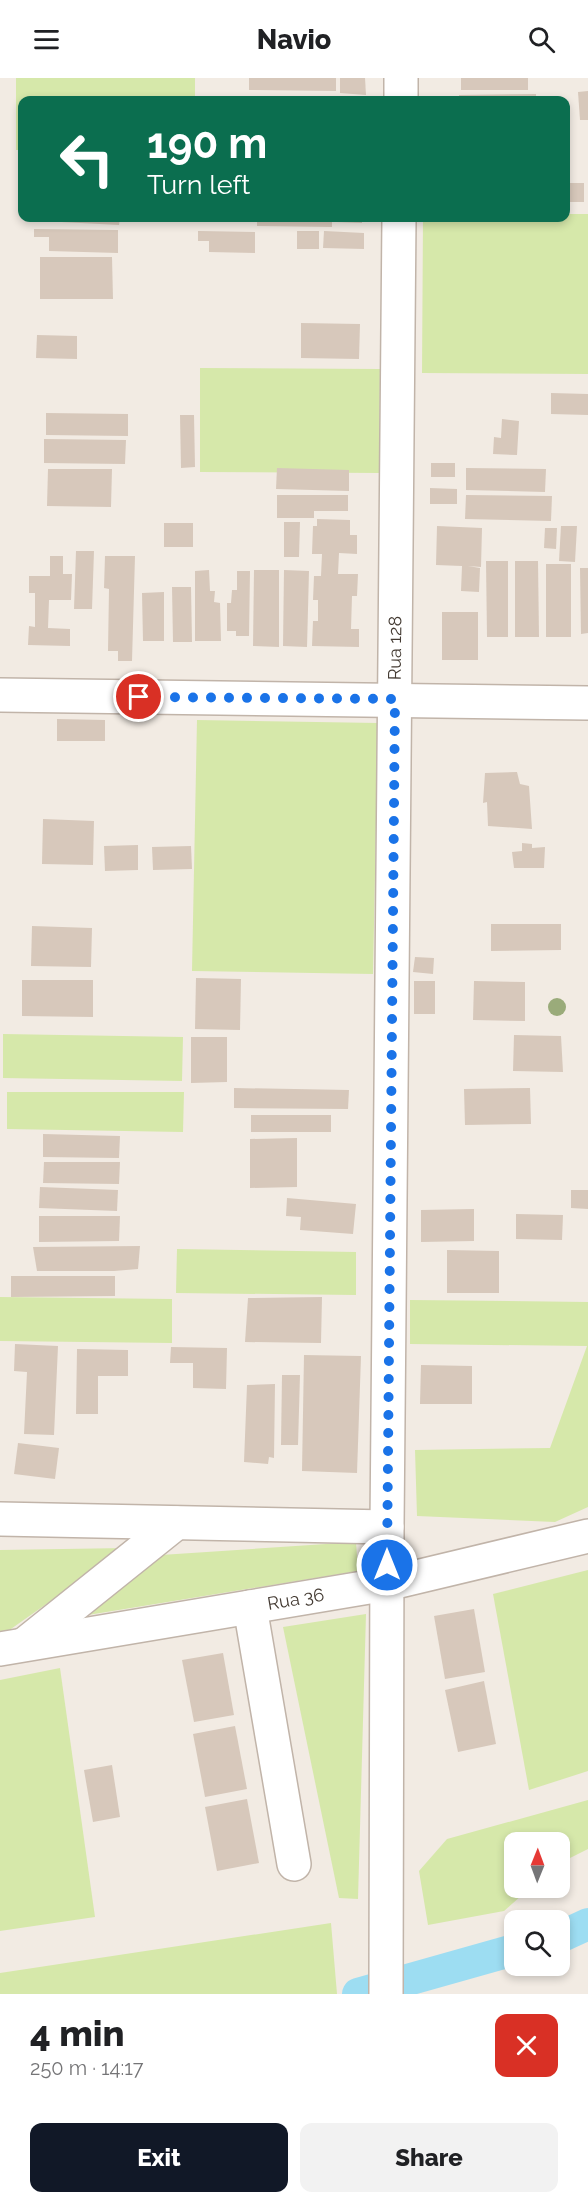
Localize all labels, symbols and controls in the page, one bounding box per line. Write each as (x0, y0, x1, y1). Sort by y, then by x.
icon: menu (30, 23, 63, 56)
icon: search (525, 23, 558, 56)
text: Navio (257, 24, 331, 55)
text: 190 m (147, 119, 267, 168)
icon: left (48, 120, 126, 198)
text: Turn left (147, 169, 250, 200)
street label: Rua 128 (384, 616, 405, 680)
pin (113, 671, 164, 722)
icon: arrive (122, 680, 155, 713)
position arrow (355, 1533, 419, 1597)
street label: Rua 36 (266, 1584, 326, 1614)
north arrow (504, 1832, 570, 1898)
map controls (504, 1832, 570, 1976)
button: search (504, 1910, 570, 1976)
text: 4 min (30, 2012, 125, 2054)
button: close (495, 2014, 558, 2077)
text: 250 m · 14:17 (30, 2056, 143, 2080)
button: Exit (30, 2123, 288, 2192)
button: Share (300, 2123, 558, 2192)

